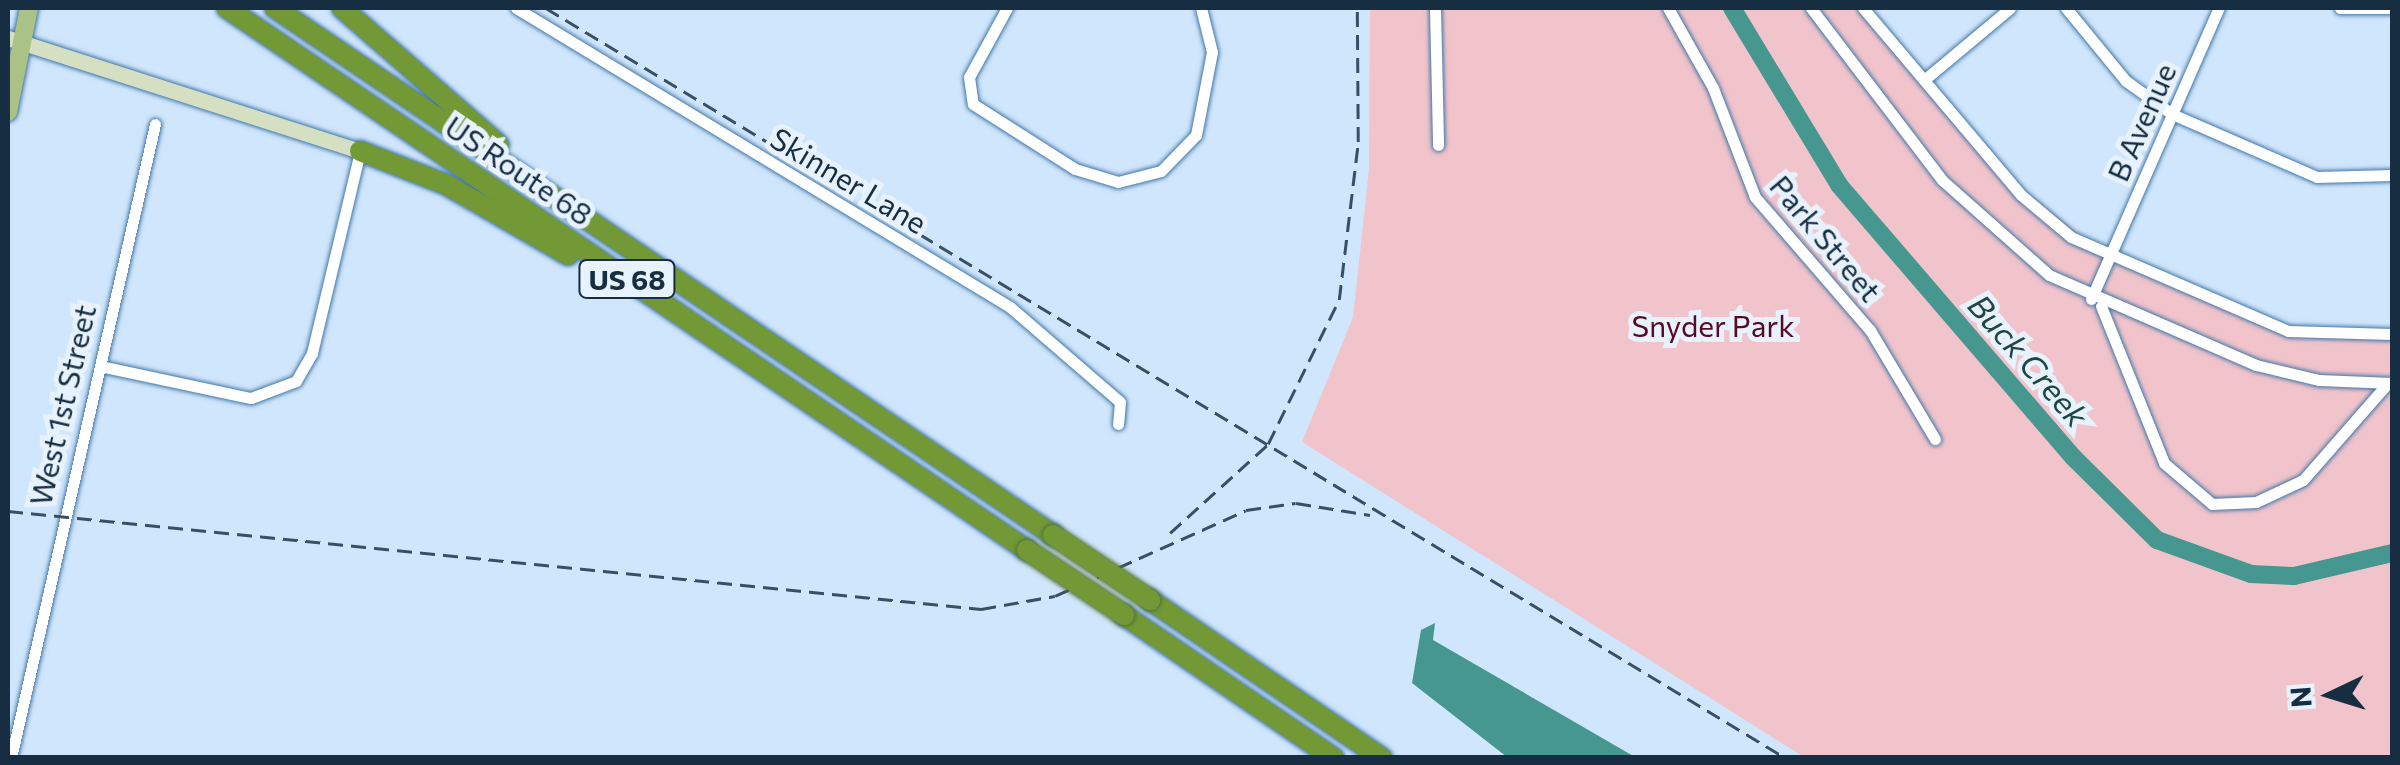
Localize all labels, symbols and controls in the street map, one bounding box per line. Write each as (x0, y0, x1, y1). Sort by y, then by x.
street label: B Avenue (2099, 58, 2183, 186)
street label: US Route 68 (439, 108, 599, 232)
street label: Skinner Lane (765, 119, 933, 241)
street label: Park Street (1763, 168, 1889, 308)
road number: US 68 (577, 256, 677, 302)
water label: Buck Creek (1961, 286, 2097, 434)
street label: West 1st Street (21, 301, 103, 509)
park label: Snyder Park (1631, 307, 1795, 343)
north arrow (2280, 645, 2380, 745)
text: N (2282, 685, 2318, 709)

